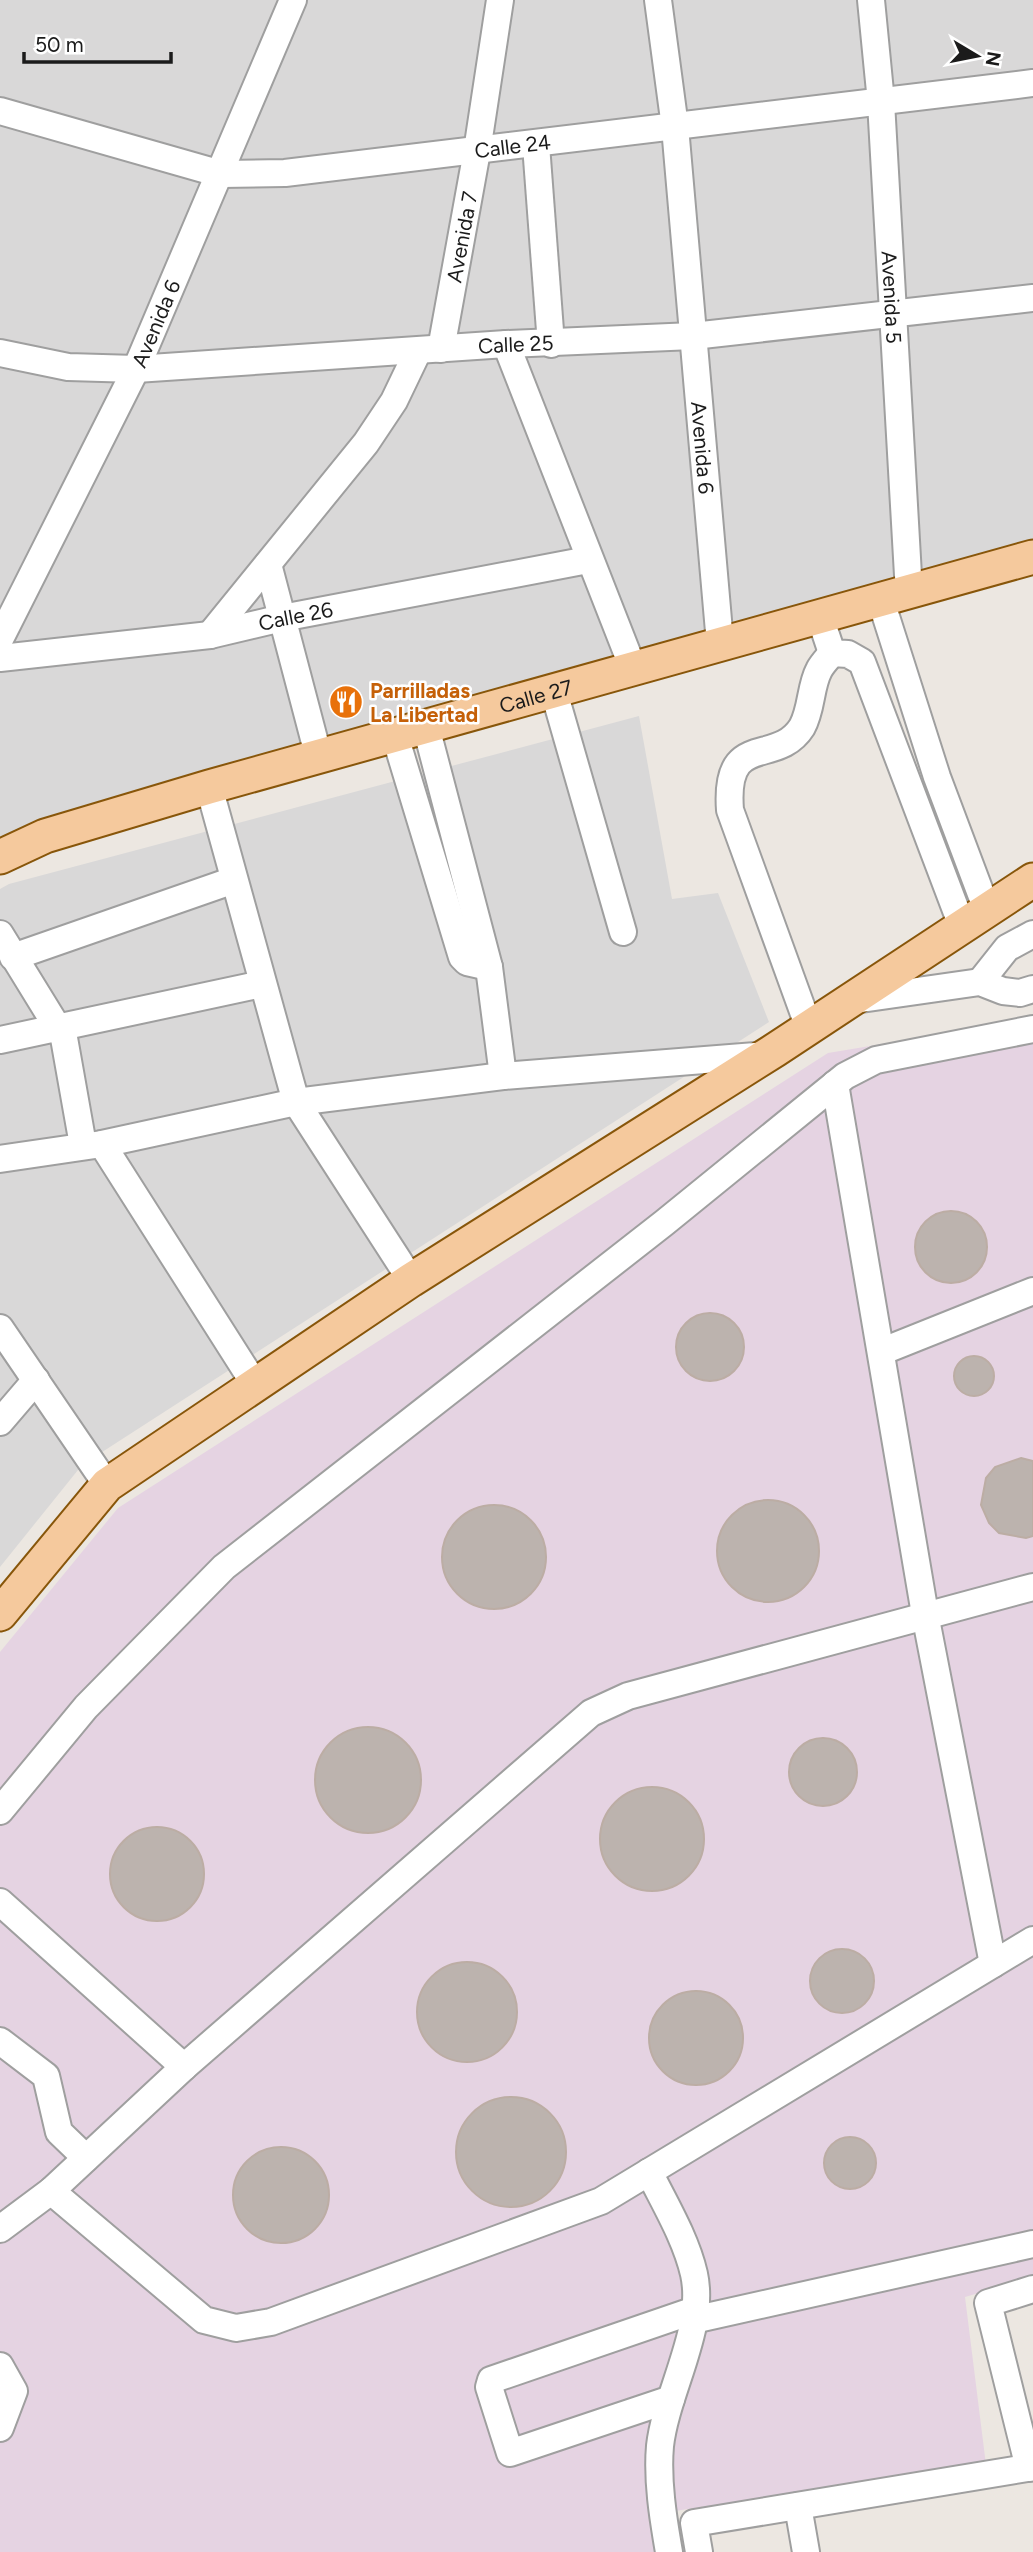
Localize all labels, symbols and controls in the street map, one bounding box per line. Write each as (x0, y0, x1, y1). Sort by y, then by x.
scale bar (24, 21, 172, 65)
north arrow (942, 21, 1012, 91)
text: 50 m (35, 32, 84, 57)
text: N (981, 50, 1006, 68)
street label: Calle 24 (473, 129, 552, 163)
street label: Avenida 7 (441, 189, 482, 284)
street label: Avenida 5 (877, 250, 907, 344)
street label: Avenida 6 (126, 276, 185, 371)
street label: Calle 25 (477, 329, 554, 358)
street label: Avenida 6 (686, 400, 719, 495)
street label: Calle 26 (256, 596, 335, 636)
street label: Calle 27 (496, 674, 575, 718)
place label: Parrilladas La Libertad (370, 678, 478, 727)
restaurant icon: Parrilladas La Libertad (327, 683, 365, 721)

